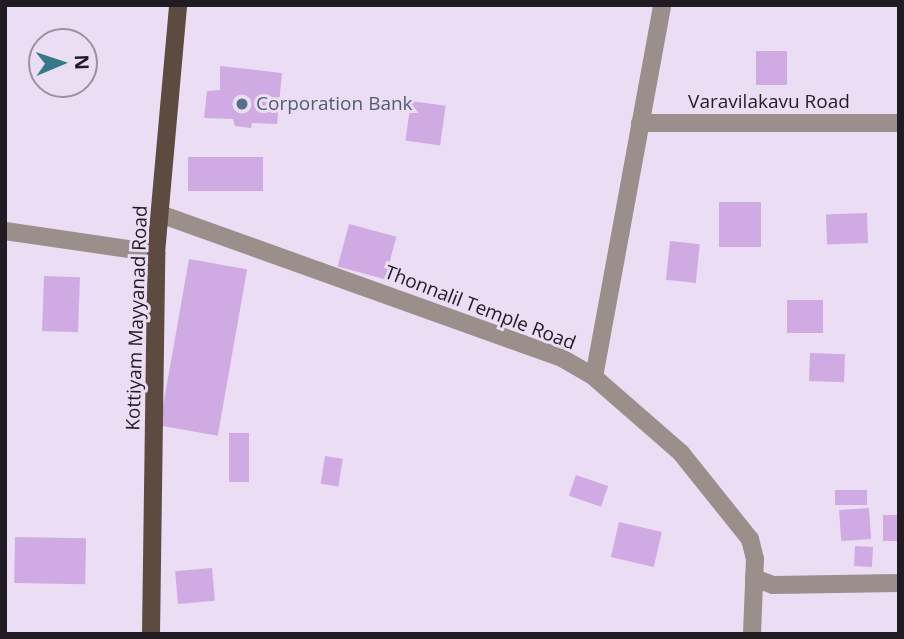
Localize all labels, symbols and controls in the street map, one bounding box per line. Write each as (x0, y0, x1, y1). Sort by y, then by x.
north arrow (28, 28, 98, 98)
text: N (69, 54, 95, 71)
street label: Varavilakavu Road (688, 91, 850, 113)
place label: Corporation Bank (256, 93, 413, 115)
marker: Corporation Bank (234, 96, 250, 112)
street label: Kottiyam Mayyanad Road (122, 205, 152, 431)
street label: Thonnalil Temple Road (381, 261, 579, 355)

